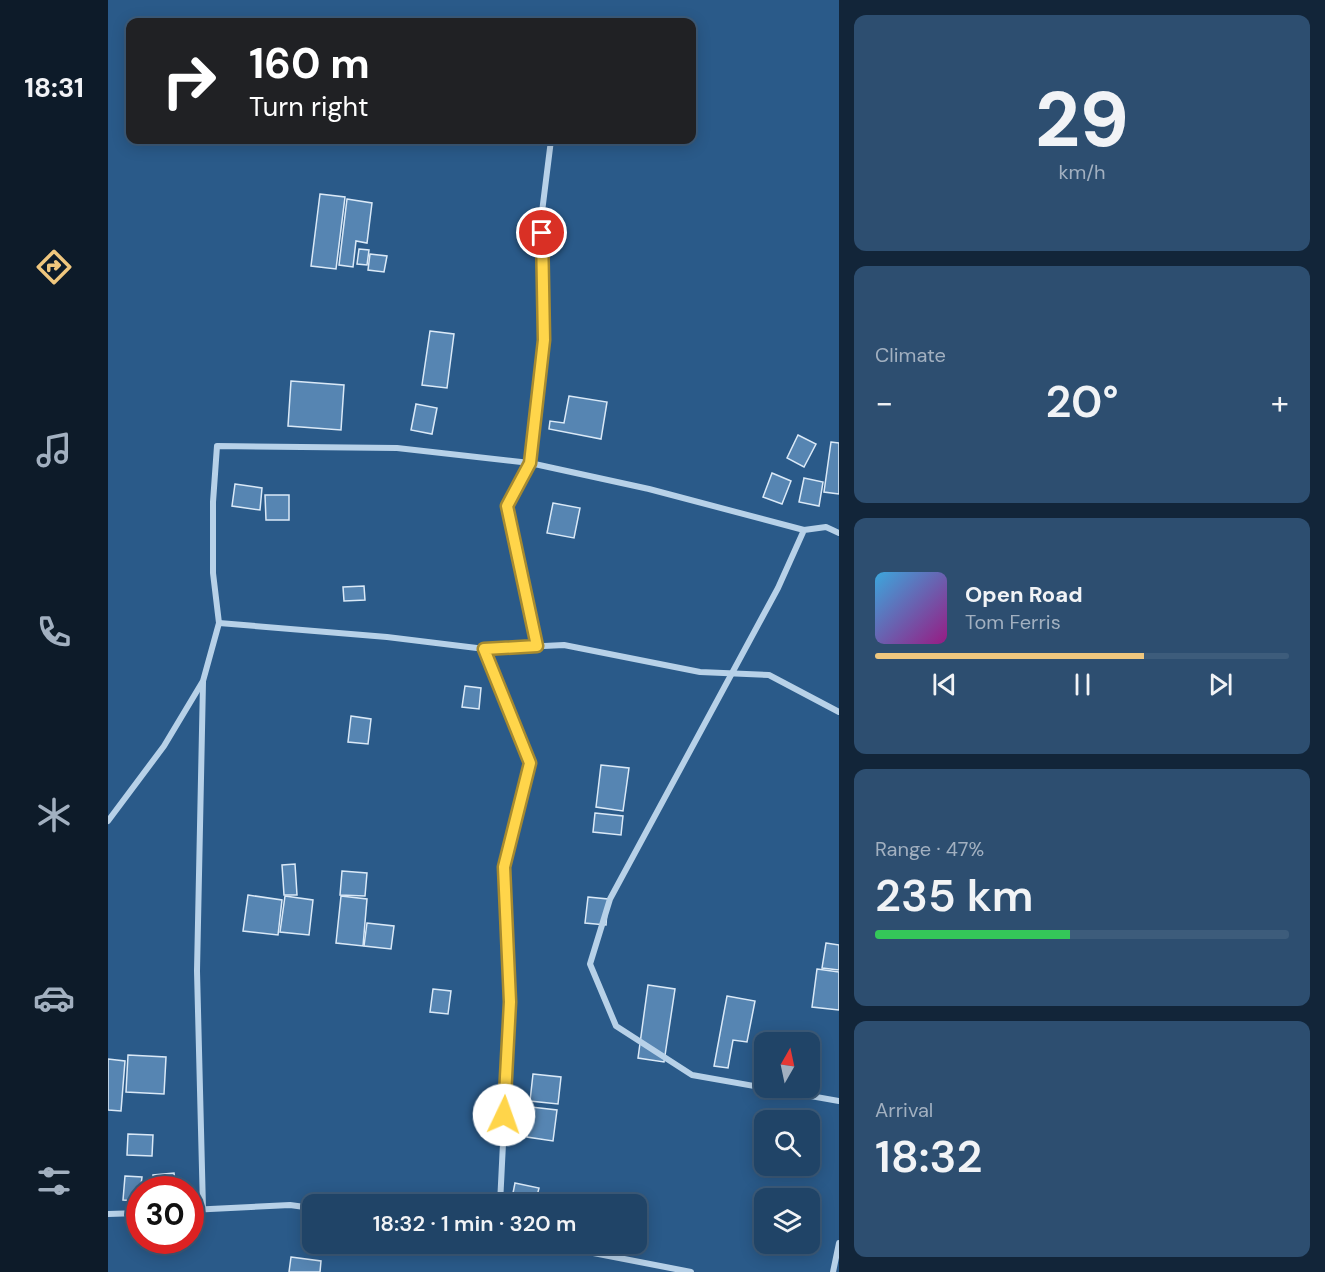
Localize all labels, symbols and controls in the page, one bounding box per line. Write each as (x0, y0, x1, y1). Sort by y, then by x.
text: 160 m (249, 36, 370, 91)
icon: right (150, 42, 228, 120)
text: 29 (1035, 69, 1129, 170)
text: 18:31 (24, 70, 84, 105)
text: Turn right (249, 89, 369, 124)
text: km/h (1058, 159, 1106, 185)
pin (516, 207, 567, 258)
icon: arrive (525, 216, 558, 249)
icon: directions (33, 246, 75, 288)
text: Climate (875, 342, 946, 368)
text: 20° (1045, 372, 1119, 431)
text: − (875, 381, 893, 424)
text: + (1271, 381, 1289, 424)
icon: music (33, 429, 75, 471)
text: Open Road (965, 580, 1083, 609)
text: Tom Ferris (965, 609, 1061, 635)
icon: phone (33, 611, 75, 653)
icon: previous (928, 668, 961, 701)
icon: pause (1066, 668, 1099, 701)
icon: next (1204, 668, 1237, 701)
icon: climate (33, 794, 75, 836)
text: Range · 47% (875, 836, 984, 862)
text: 235 km (875, 866, 1033, 925)
icon: car (33, 977, 75, 1019)
north arrow (754, 1032, 820, 1098)
map controls (754, 1032, 820, 1254)
position arrow (472, 1083, 536, 1147)
text: Arrival (875, 1097, 933, 1123)
button: search (754, 1110, 820, 1176)
text: 18:32 (875, 1127, 982, 1186)
icon: filters (33, 1160, 75, 1202)
speed limit sign: 30 (126, 1176, 204, 1254)
button: layers (754, 1188, 820, 1254)
text: 18:32 · 1 min · 320 m (373, 1209, 576, 1238)

